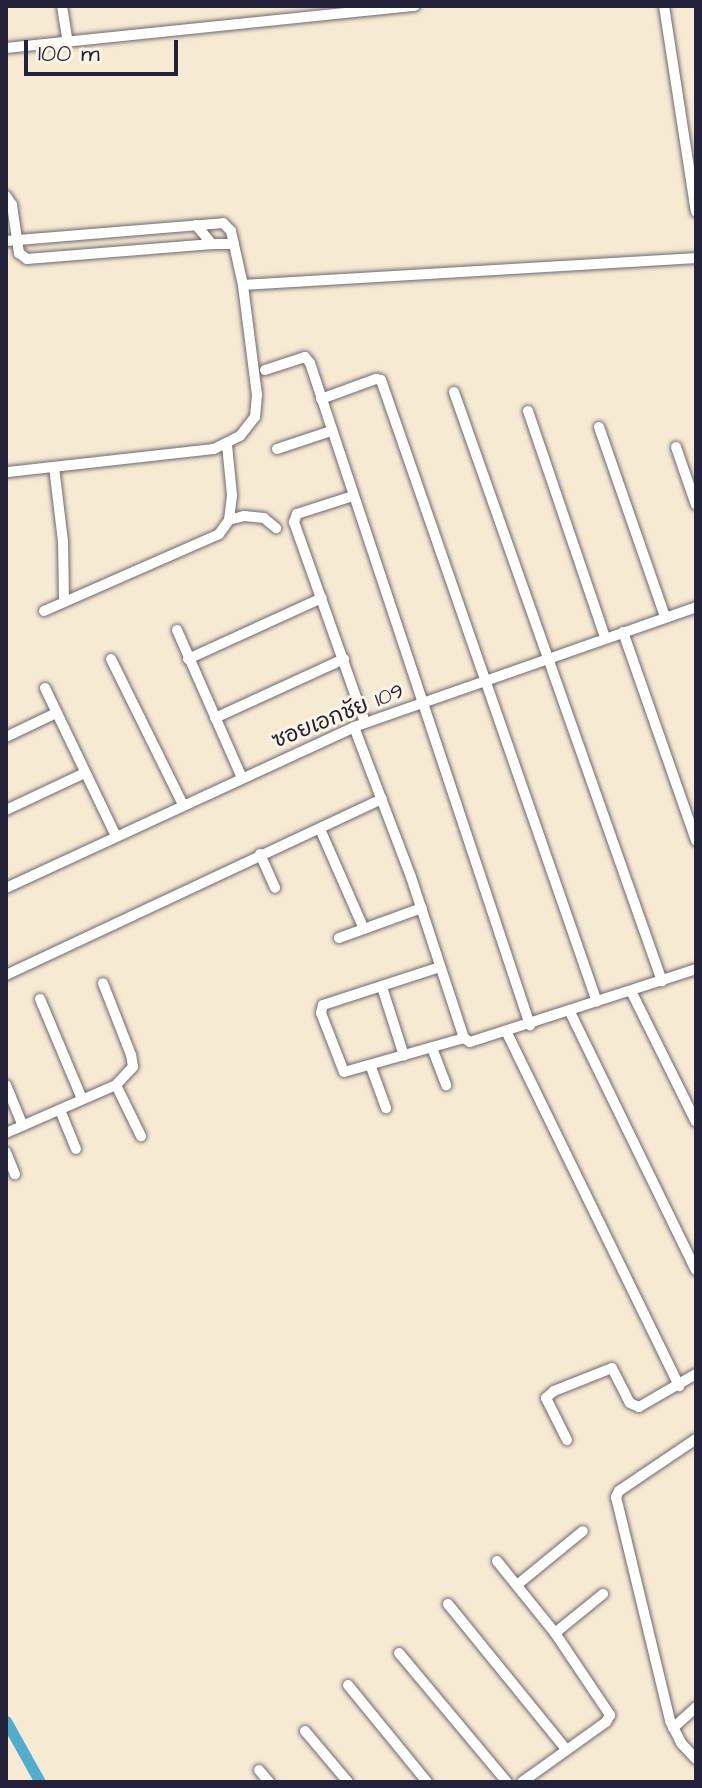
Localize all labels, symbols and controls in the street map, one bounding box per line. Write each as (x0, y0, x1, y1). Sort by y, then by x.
scale bar (28, 24, 182, 74)
text: 100 m (38, 37, 100, 71)
street label: ซอยเอกชัย 109 (268, 678, 408, 754)

